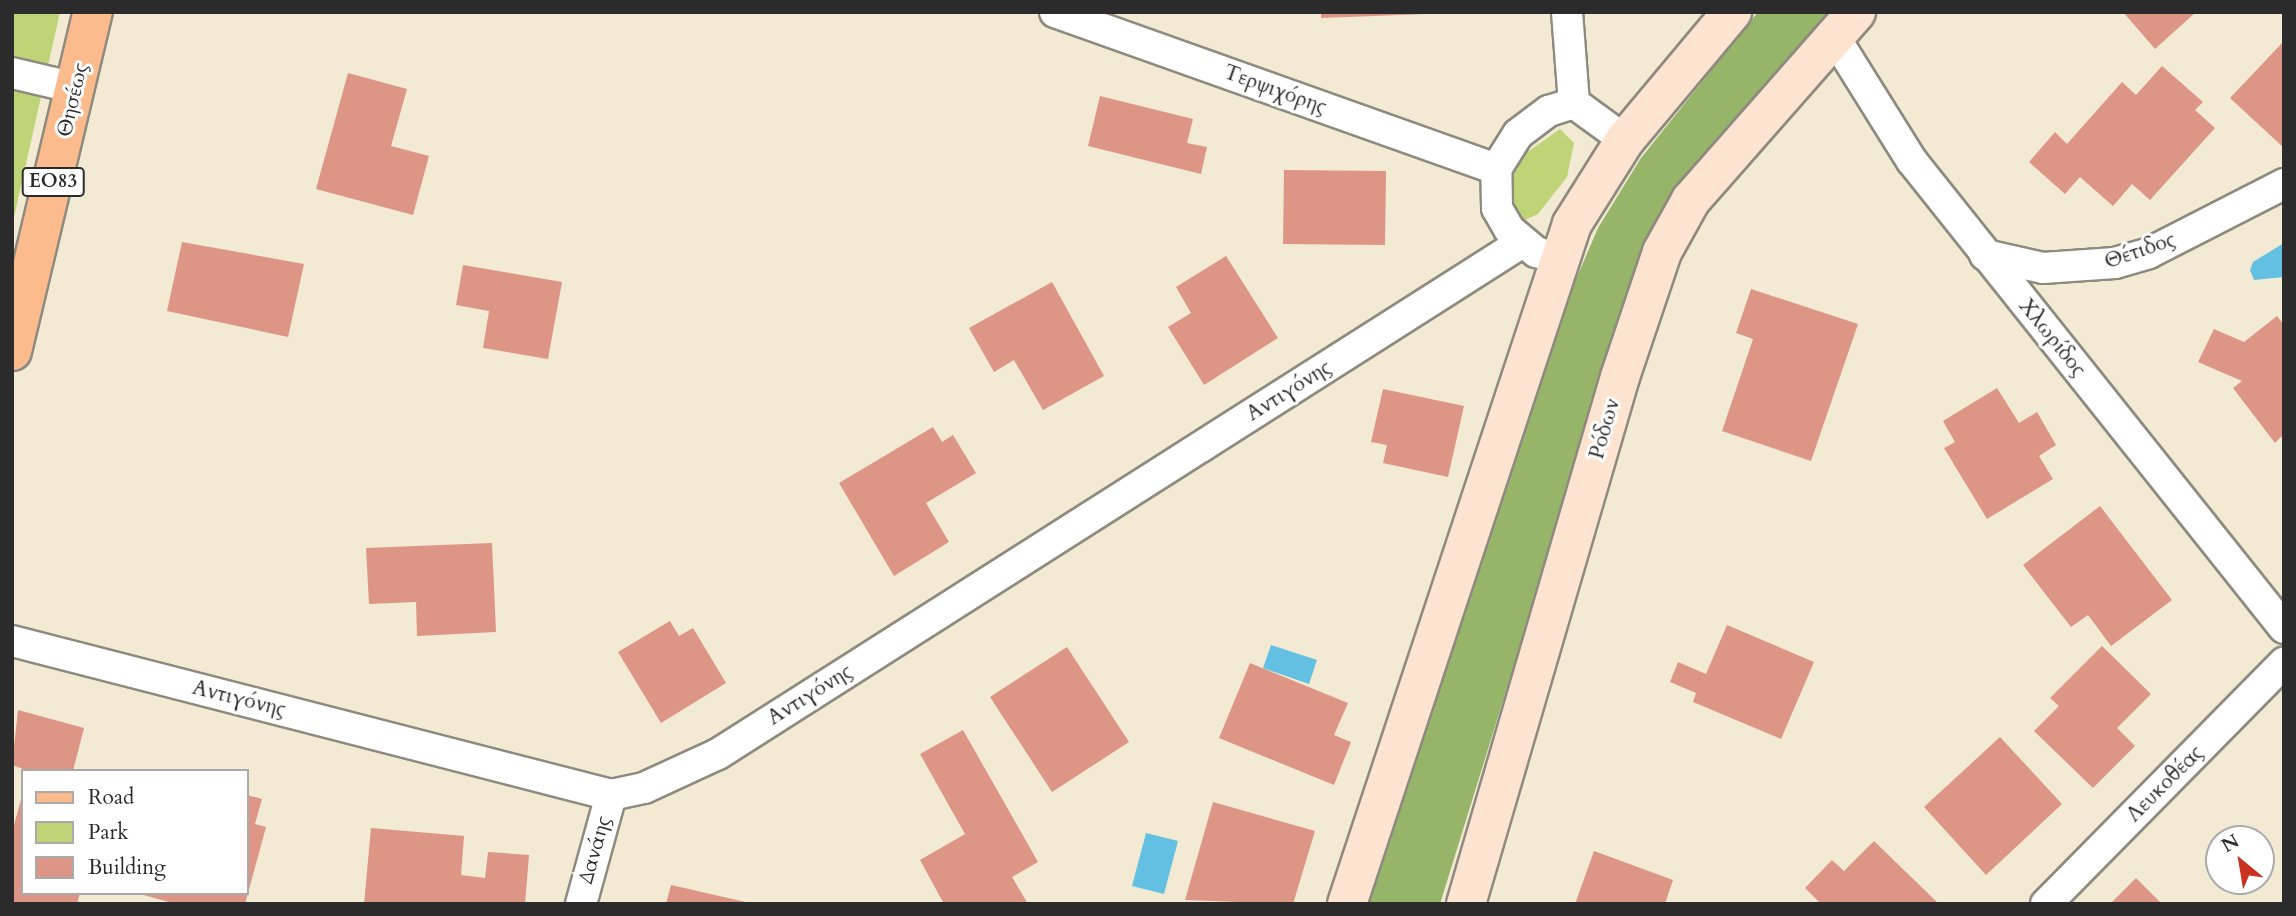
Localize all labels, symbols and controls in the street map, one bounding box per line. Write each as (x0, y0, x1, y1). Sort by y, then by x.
street label: Τερψιχόρης (1220, 60, 1330, 120)
street label: Θησέως (52, 61, 94, 139)
road number: ΕΟ83 (22, 166, 84, 198)
street label: Θέτιδος (2101, 227, 2179, 275)
street label: Χλωρίδος (2013, 294, 2091, 382)
street label: Αντιγόνης (1242, 355, 1336, 427)
street label: Ρόδων (1584, 396, 1626, 462)
street label: Αντιγόνης (763, 659, 857, 731)
street label: Αντιγόνης (190, 675, 288, 723)
street label: Λευκοθέας (2121, 740, 2209, 828)
legend (21, 769, 248, 895)
text: Road (88, 783, 134, 812)
street label: Δανάης (573, 813, 617, 887)
text: Park (88, 818, 128, 847)
north arrow (2205, 825, 2275, 895)
text: N (2217, 828, 2244, 859)
text: Building (88, 853, 166, 882)

